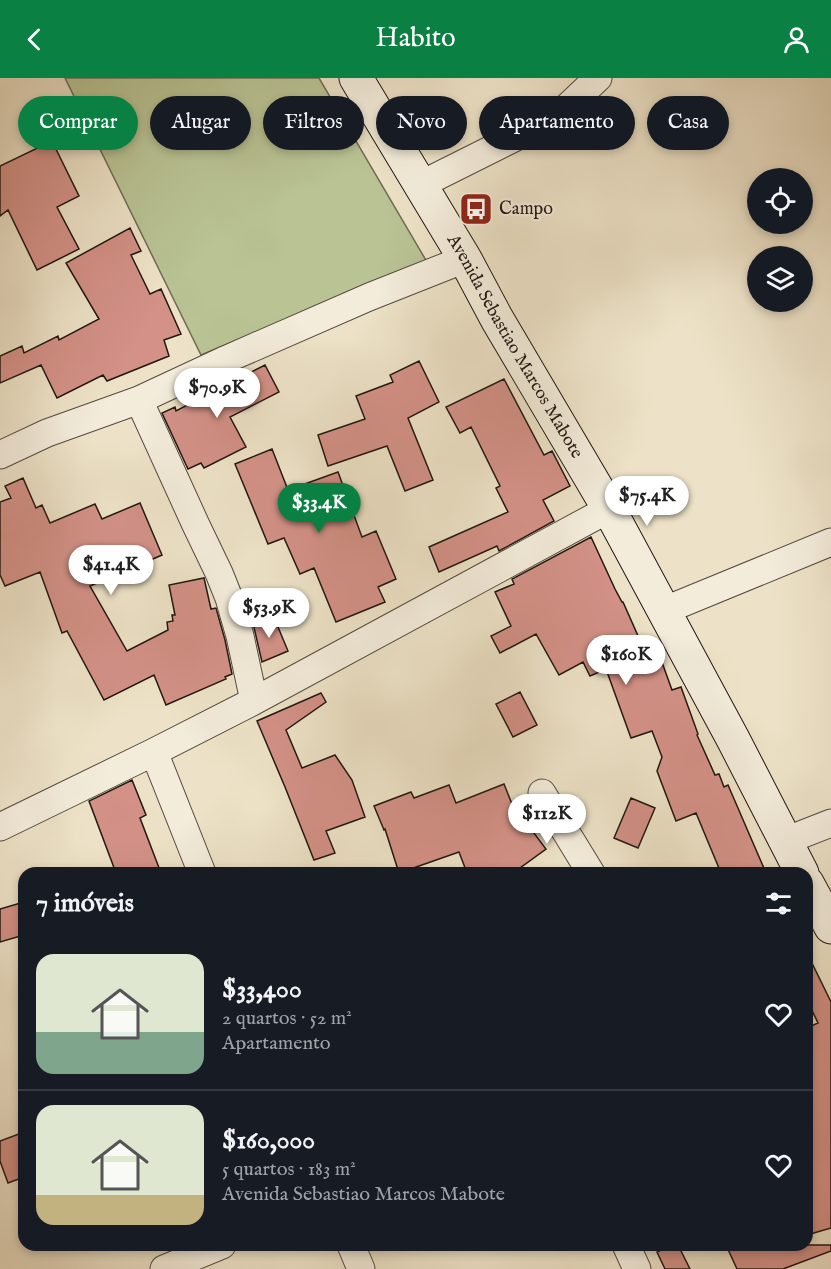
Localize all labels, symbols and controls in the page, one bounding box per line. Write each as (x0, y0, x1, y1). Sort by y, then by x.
text: Habito (375, 22, 456, 56)
icon: back (18, 23, 51, 56)
icon: person (780, 23, 813, 56)
chip: Comprar (18, 96, 138, 150)
chip: Alugar (150, 96, 251, 150)
chip: Filtros (263, 96, 364, 150)
chip: Novo (376, 96, 467, 150)
chip: Apartamento (479, 96, 635, 150)
chip: Casa (647, 96, 729, 150)
map controls (747, 168, 813, 312)
button: locate (747, 168, 813, 234)
bus stop icon: Campo (458, 191, 494, 227)
place label: Campo (499, 198, 553, 221)
street label: Avenida Sebastiao Marcos Mabote (441, 229, 588, 463)
button: layers (747, 246, 813, 312)
pin: $70.9K (168, 368, 266, 419)
text: $70.9K (188, 375, 246, 400)
pin: $75.4K (598, 476, 696, 527)
pin: $33.4K (270, 483, 368, 534)
text: $75.4K (619, 483, 675, 508)
text: $33.4K (292, 490, 346, 515)
pin: $41.4K (62, 545, 160, 596)
text: $41.4K (82, 552, 140, 577)
pin: $53.9K (220, 588, 318, 639)
text: $53.9K (242, 595, 296, 620)
pin: $160K (584, 635, 668, 686)
text: $160K (600, 642, 652, 667)
pin: $112K (505, 794, 589, 845)
text: $112K (522, 801, 572, 826)
text: 7 imóveis (36, 887, 134, 920)
icon: filters (762, 887, 795, 920)
text: $33,400 (222, 973, 302, 1006)
icon: home (84, 978, 156, 1050)
icon: heart (762, 998, 795, 1031)
text: 2 quartos · 52 m² (222, 1006, 352, 1031)
text: Apartamento (222, 1031, 331, 1056)
text: $160,000 (222, 1124, 315, 1157)
icon: home (84, 1129, 156, 1201)
icon: heart (762, 1149, 795, 1182)
text: 5 quartos · 183 m² (222, 1157, 356, 1182)
text: Avenida Sebastiao Marcos Mabote (222, 1182, 505, 1207)

